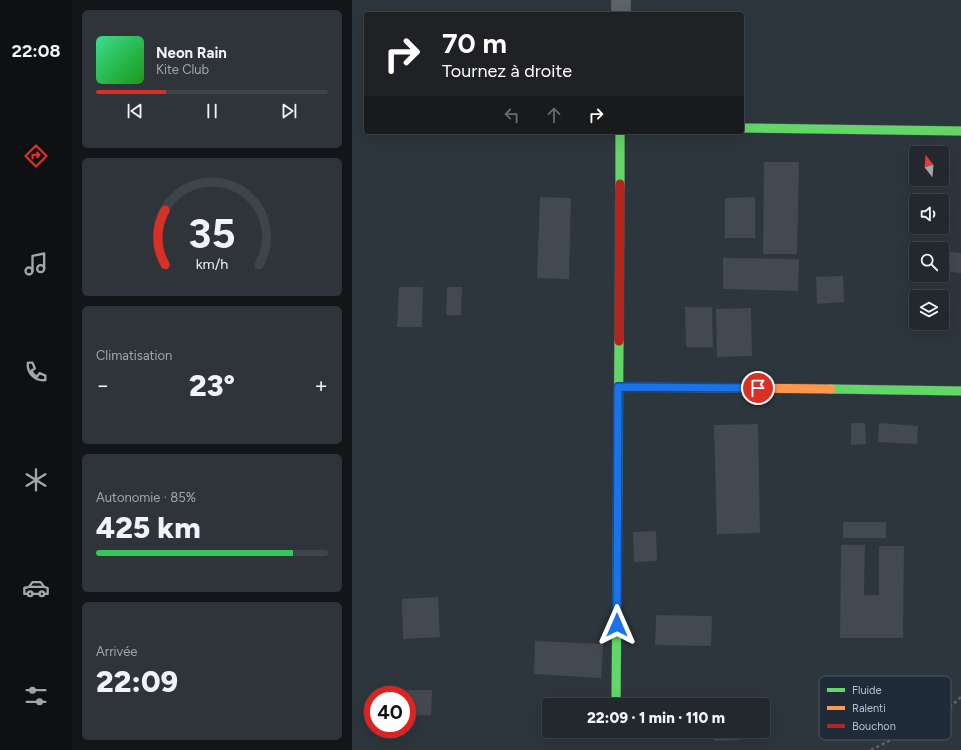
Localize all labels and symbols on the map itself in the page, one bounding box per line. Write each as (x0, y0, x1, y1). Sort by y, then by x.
north arrow (909, 146, 949, 186)
pin (741, 371, 775, 405)
position arrow (596, 604, 638, 646)
legend (819, 676, 951, 740)
text: Fluide (852, 684, 882, 697)
speed limit sign: 40 (364, 686, 416, 738)
text: Ralenti (852, 702, 886, 715)
text: Bouchon (852, 720, 896, 733)

